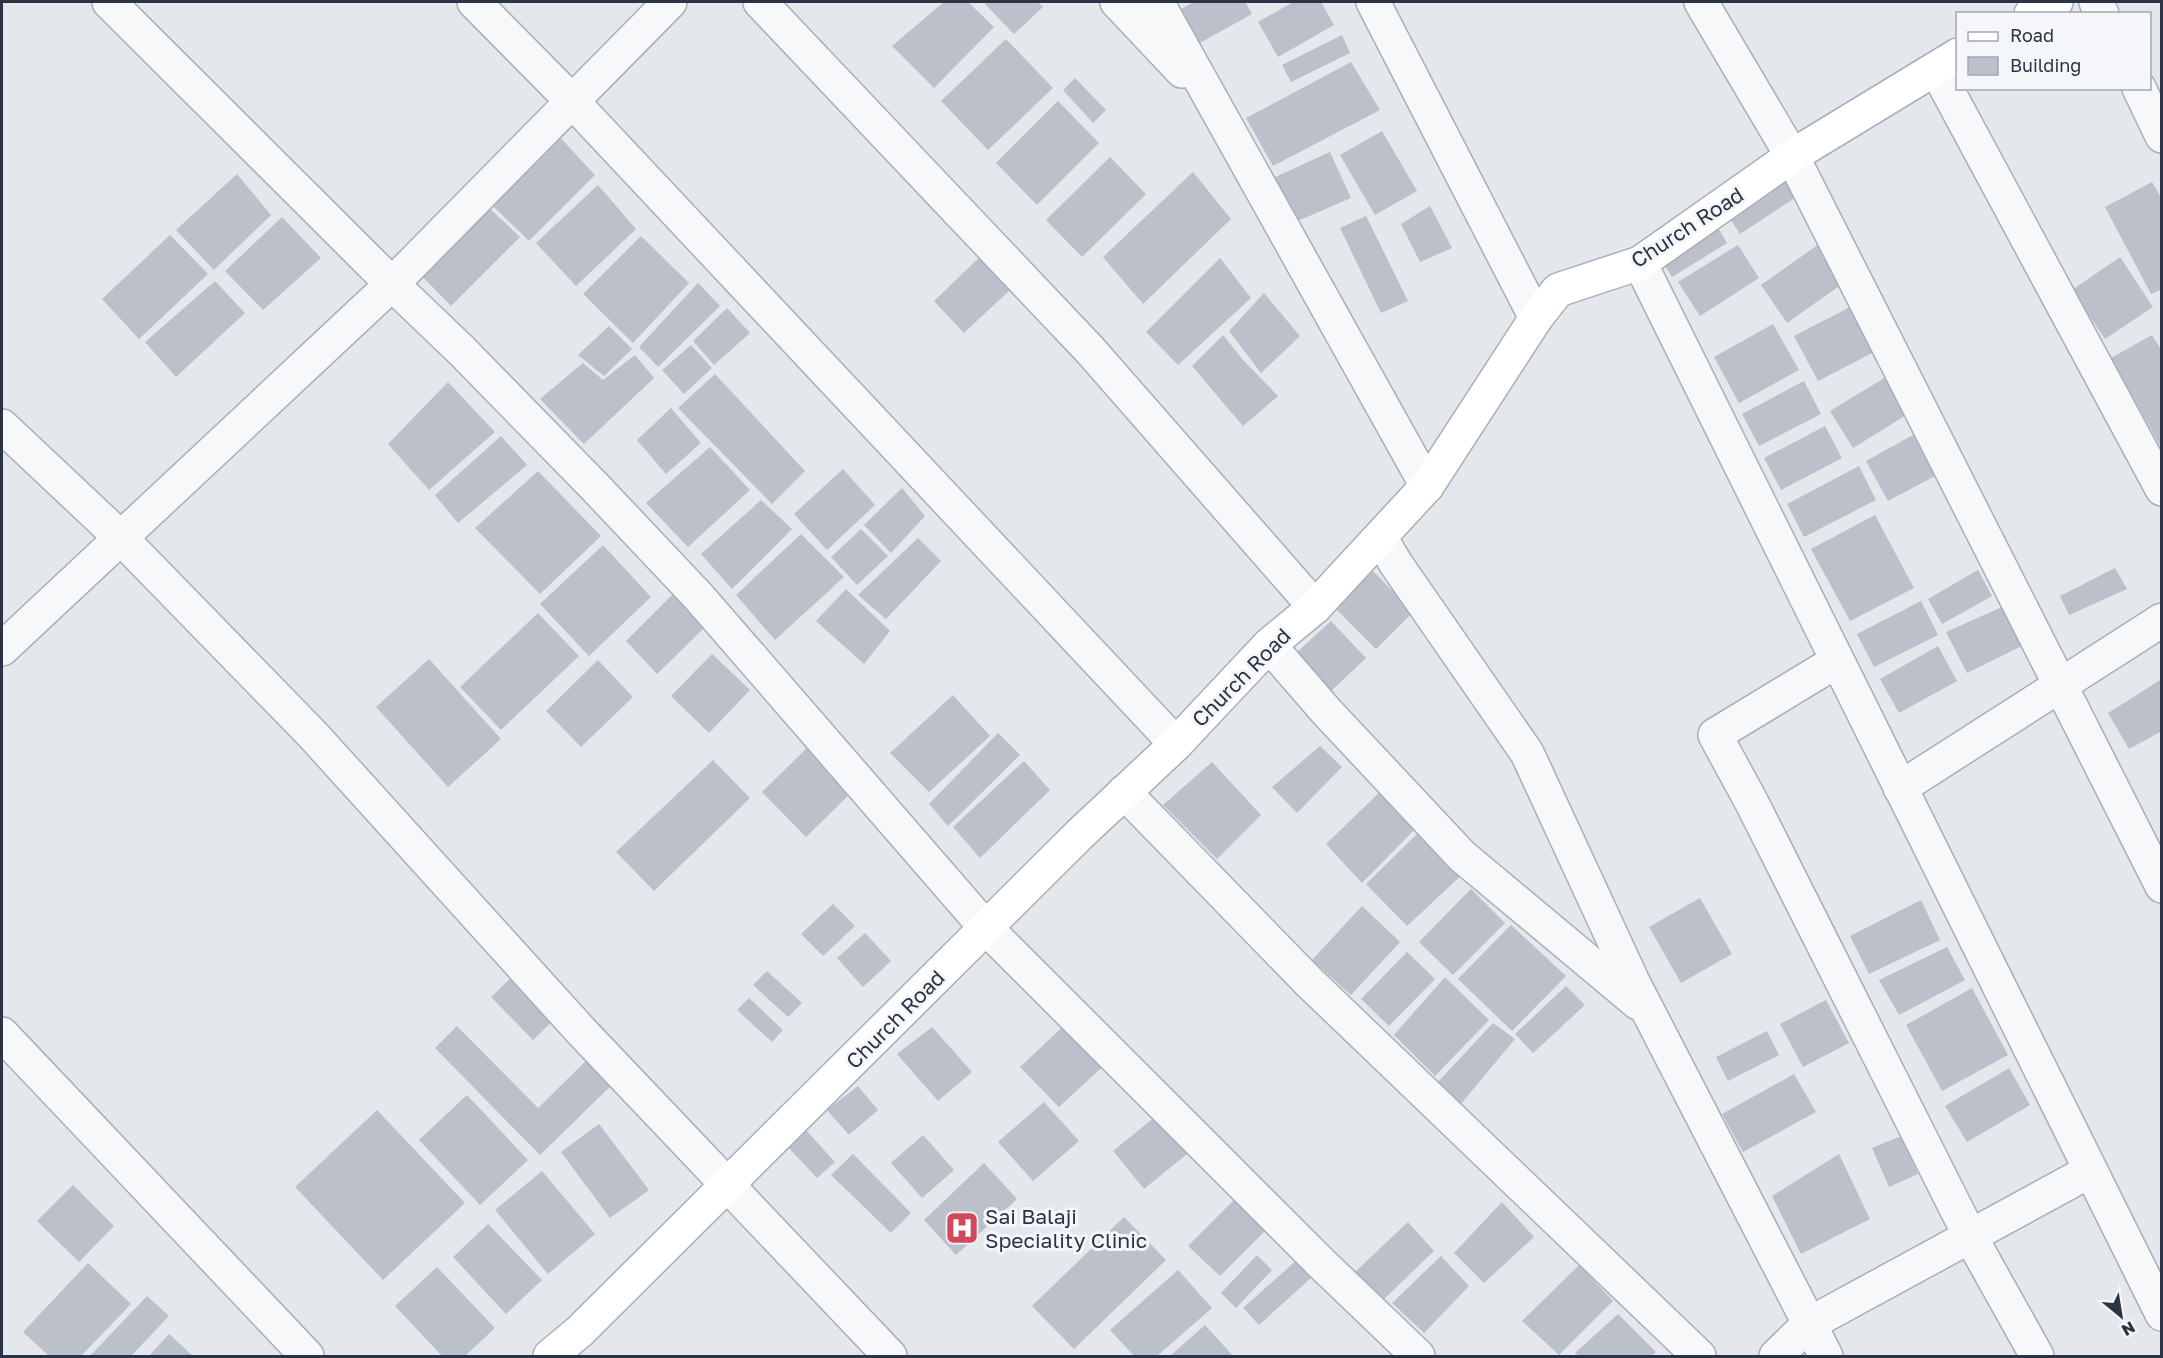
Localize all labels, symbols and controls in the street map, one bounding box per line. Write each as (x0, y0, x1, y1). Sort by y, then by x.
legend (1956, 12, 2151, 90)
text: Road (2010, 24, 2054, 46)
text: Building (2010, 54, 2081, 76)
street label: Church Road (1626, 181, 1748, 273)
street label: Church Road (1186, 622, 1296, 732)
street label: Church Road (840, 964, 950, 1074)
place label: Sai Balaji Speciality Clinic (985, 1203, 1147, 1253)
hospital icon: Sai Balaji Speciality Clinic (944, 1210, 980, 1246)
north arrow (2091, 1286, 2151, 1346)
text: N (2118, 1317, 2139, 1341)

